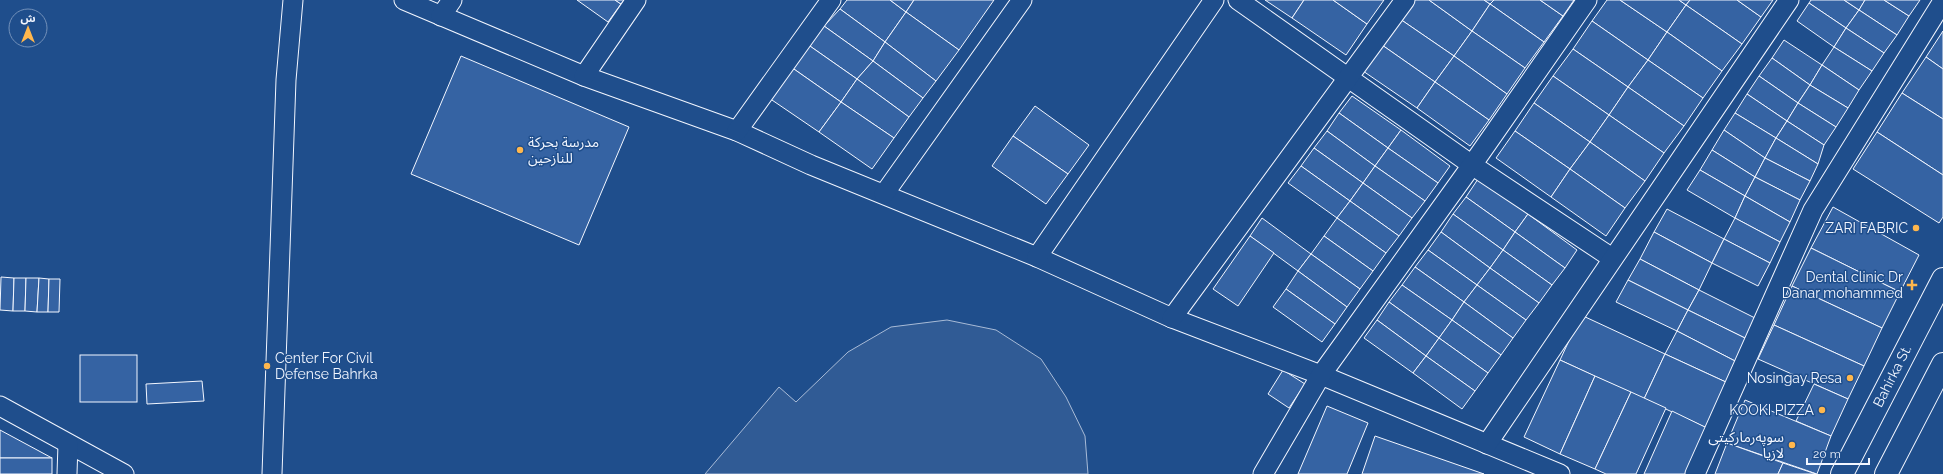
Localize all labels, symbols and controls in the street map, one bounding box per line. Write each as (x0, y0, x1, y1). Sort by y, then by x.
north arrow (8, 8, 48, 48)
text: ش (20, 12, 36, 25)
place label: مدرسة بحركة للنازحين (528, 134, 599, 167)
marker: مدرسة بحركة للنازحين (515, 145, 525, 155)
place label: ZARI FABRIC (1825, 220, 1908, 236)
marker: ZARI FABRIC (1911, 223, 1921, 233)
place label: Dental clinic Dr Danar mohammed (1782, 269, 1903, 301)
marker: Dental clinic Dr Danar mohammed (1906, 279, 1918, 291)
street label: Bahirka St. (1870, 342, 1914, 410)
place label: Center For Civil Defense Bahrka (275, 350, 378, 382)
marker: Center For Civil Defense Bahrka (262, 361, 272, 371)
place label: Nosingay Resa (1747, 370, 1842, 386)
marker: Nosingay Resa (1845, 373, 1855, 383)
place label: KOOKI PIZZA (1729, 402, 1815, 418)
marker: KOOKI PIZZA (1817, 405, 1827, 415)
place label: سوپه‌رمارکیتی لازیا (1708, 429, 1784, 462)
marker: سوپه‌رمارکیتی لازیا (1787, 440, 1797, 450)
scale bar (1807, 440, 1869, 466)
text: 20 m (1813, 447, 1841, 461)

